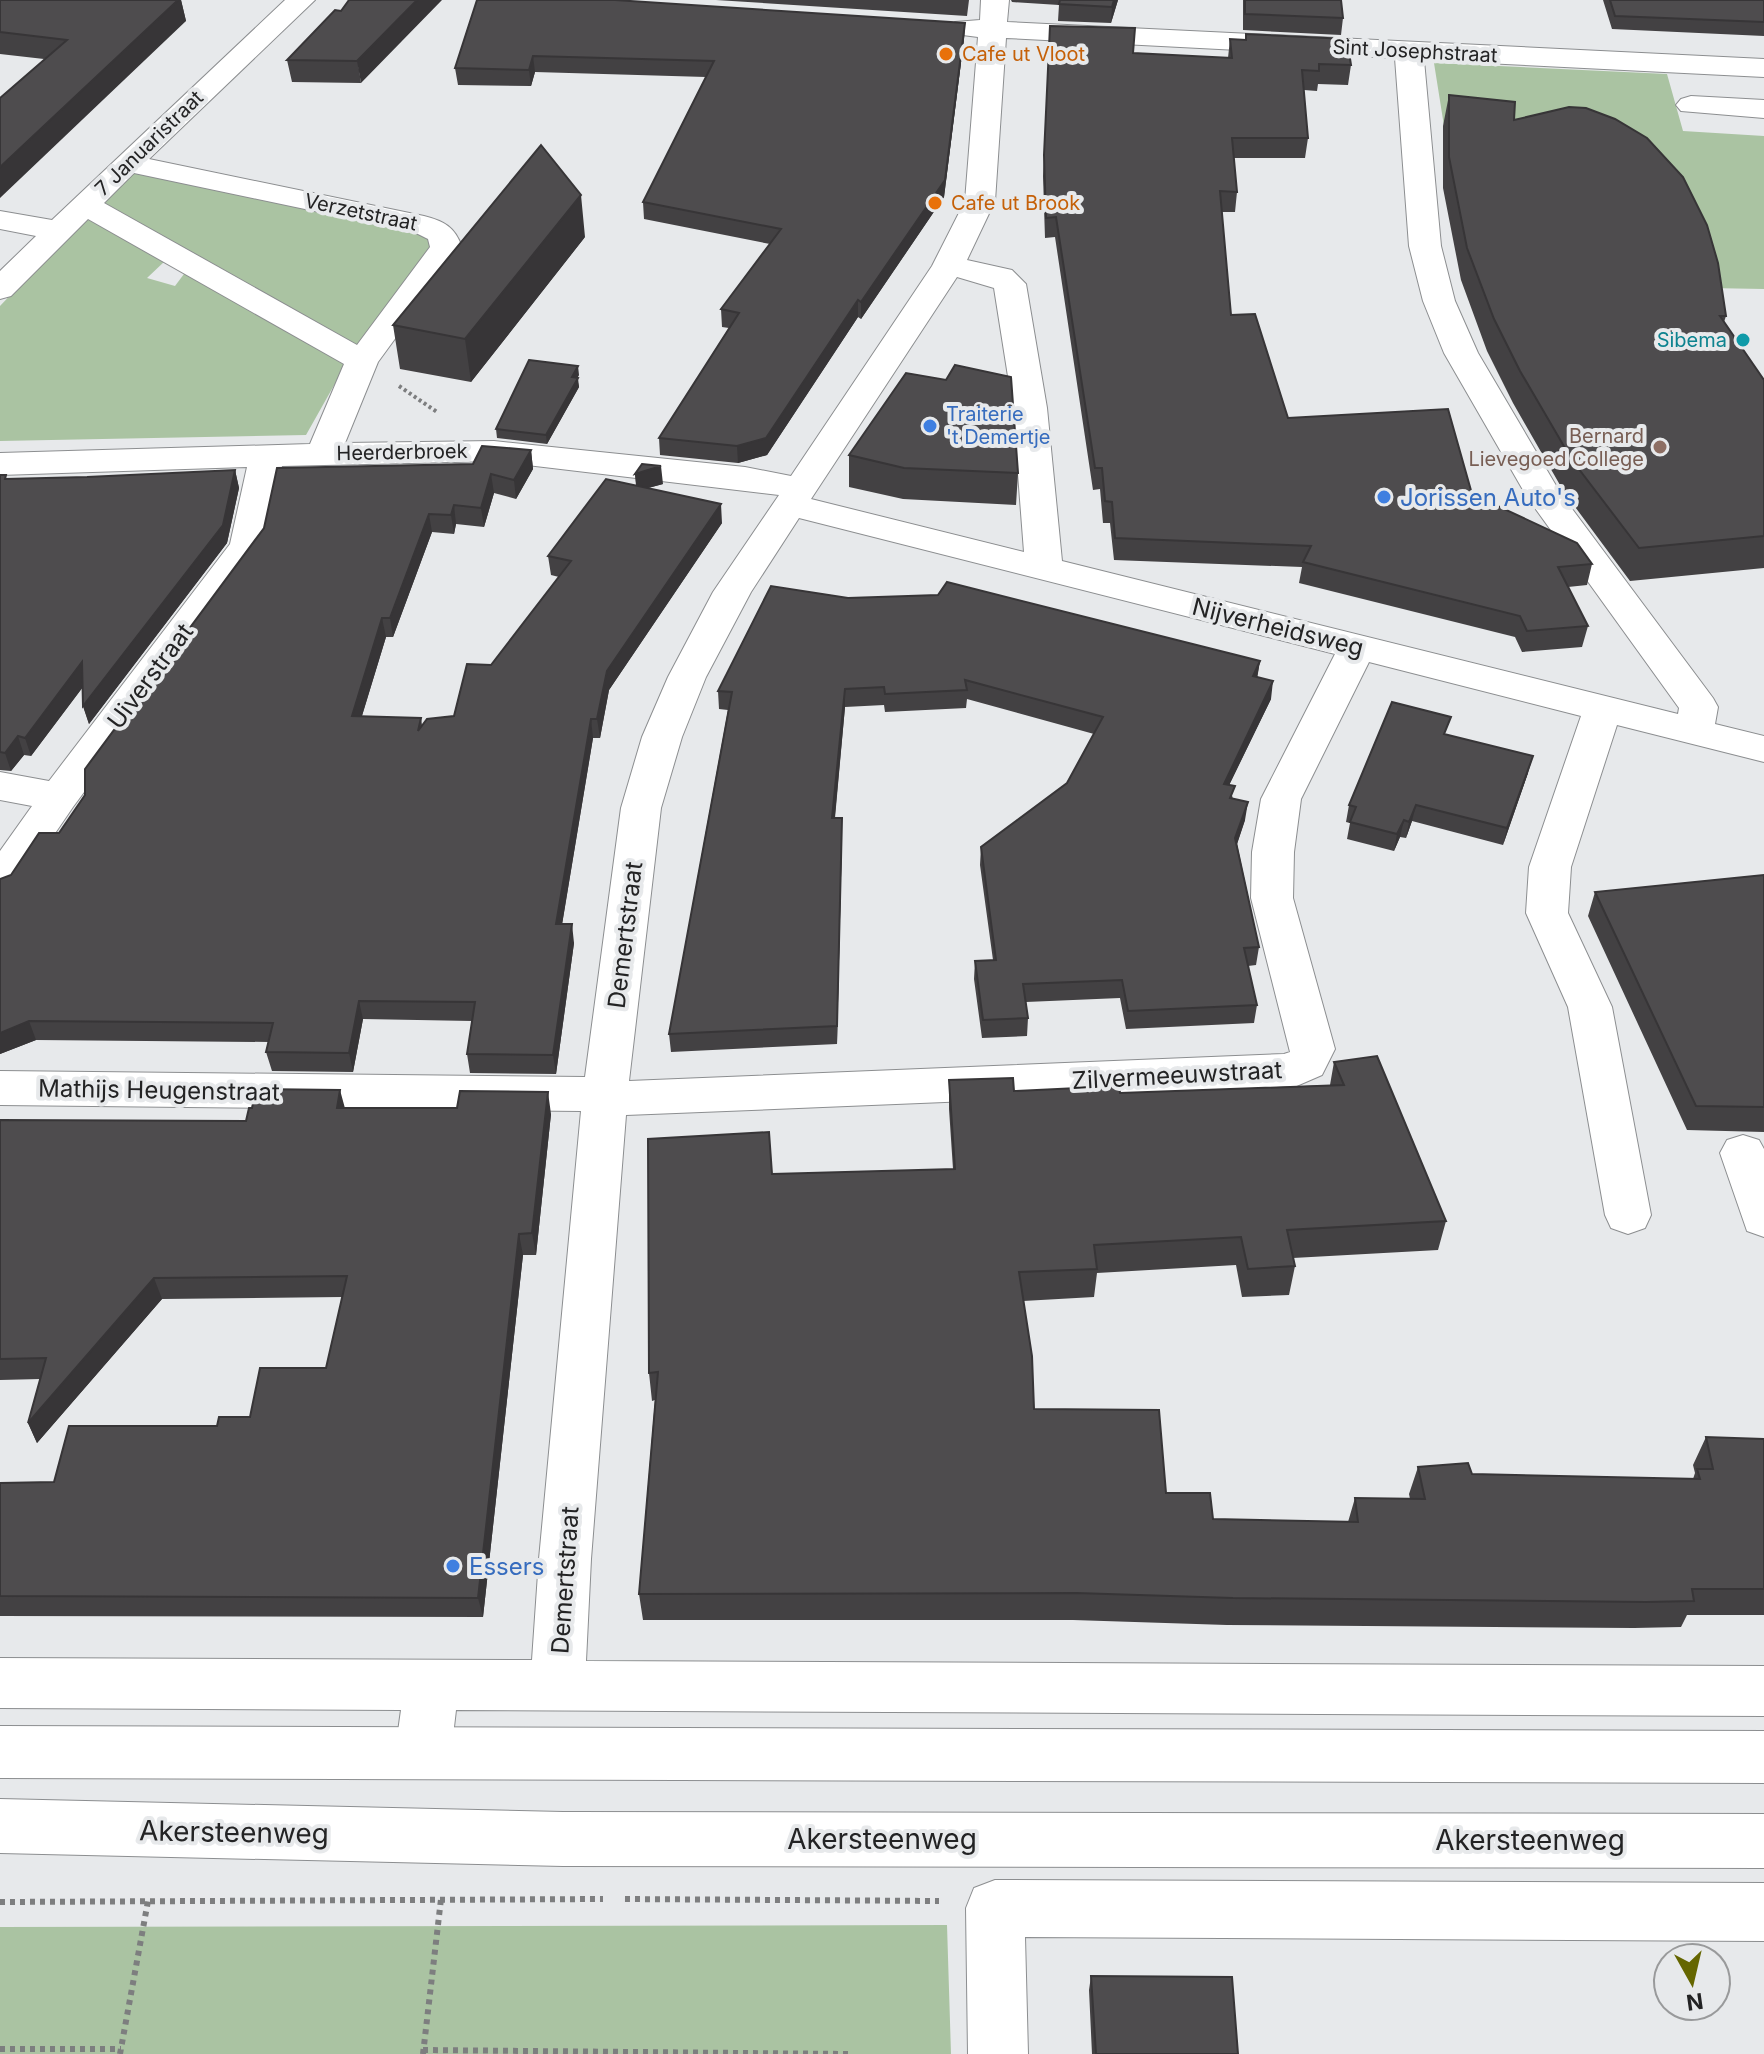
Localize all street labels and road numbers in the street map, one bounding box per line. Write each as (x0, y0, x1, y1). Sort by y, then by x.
street label: Sint Josephstraat (1332, 35, 1498, 67)
street label: 7 Januaristraat (90, 85, 208, 201)
street label: Verzetstraat (303, 188, 420, 236)
street label: Heerderbroek (336, 439, 468, 465)
street label: Nijverheidsweg (1189, 592, 1367, 662)
street label: Uiverstraat (101, 618, 199, 734)
street label: Demertstraat (602, 860, 648, 1010)
street label: Zilvermeeuwstraat (1071, 1055, 1283, 1095)
street label: Mathijs Heugenstraat (38, 1073, 280, 1107)
street label: Demertstraat (545, 1505, 585, 1655)
street label: Akersteenweg (139, 1813, 329, 1851)
street label: Akersteenweg (787, 1822, 977, 1856)
street label: Akersteenweg (1435, 1823, 1625, 1857)

